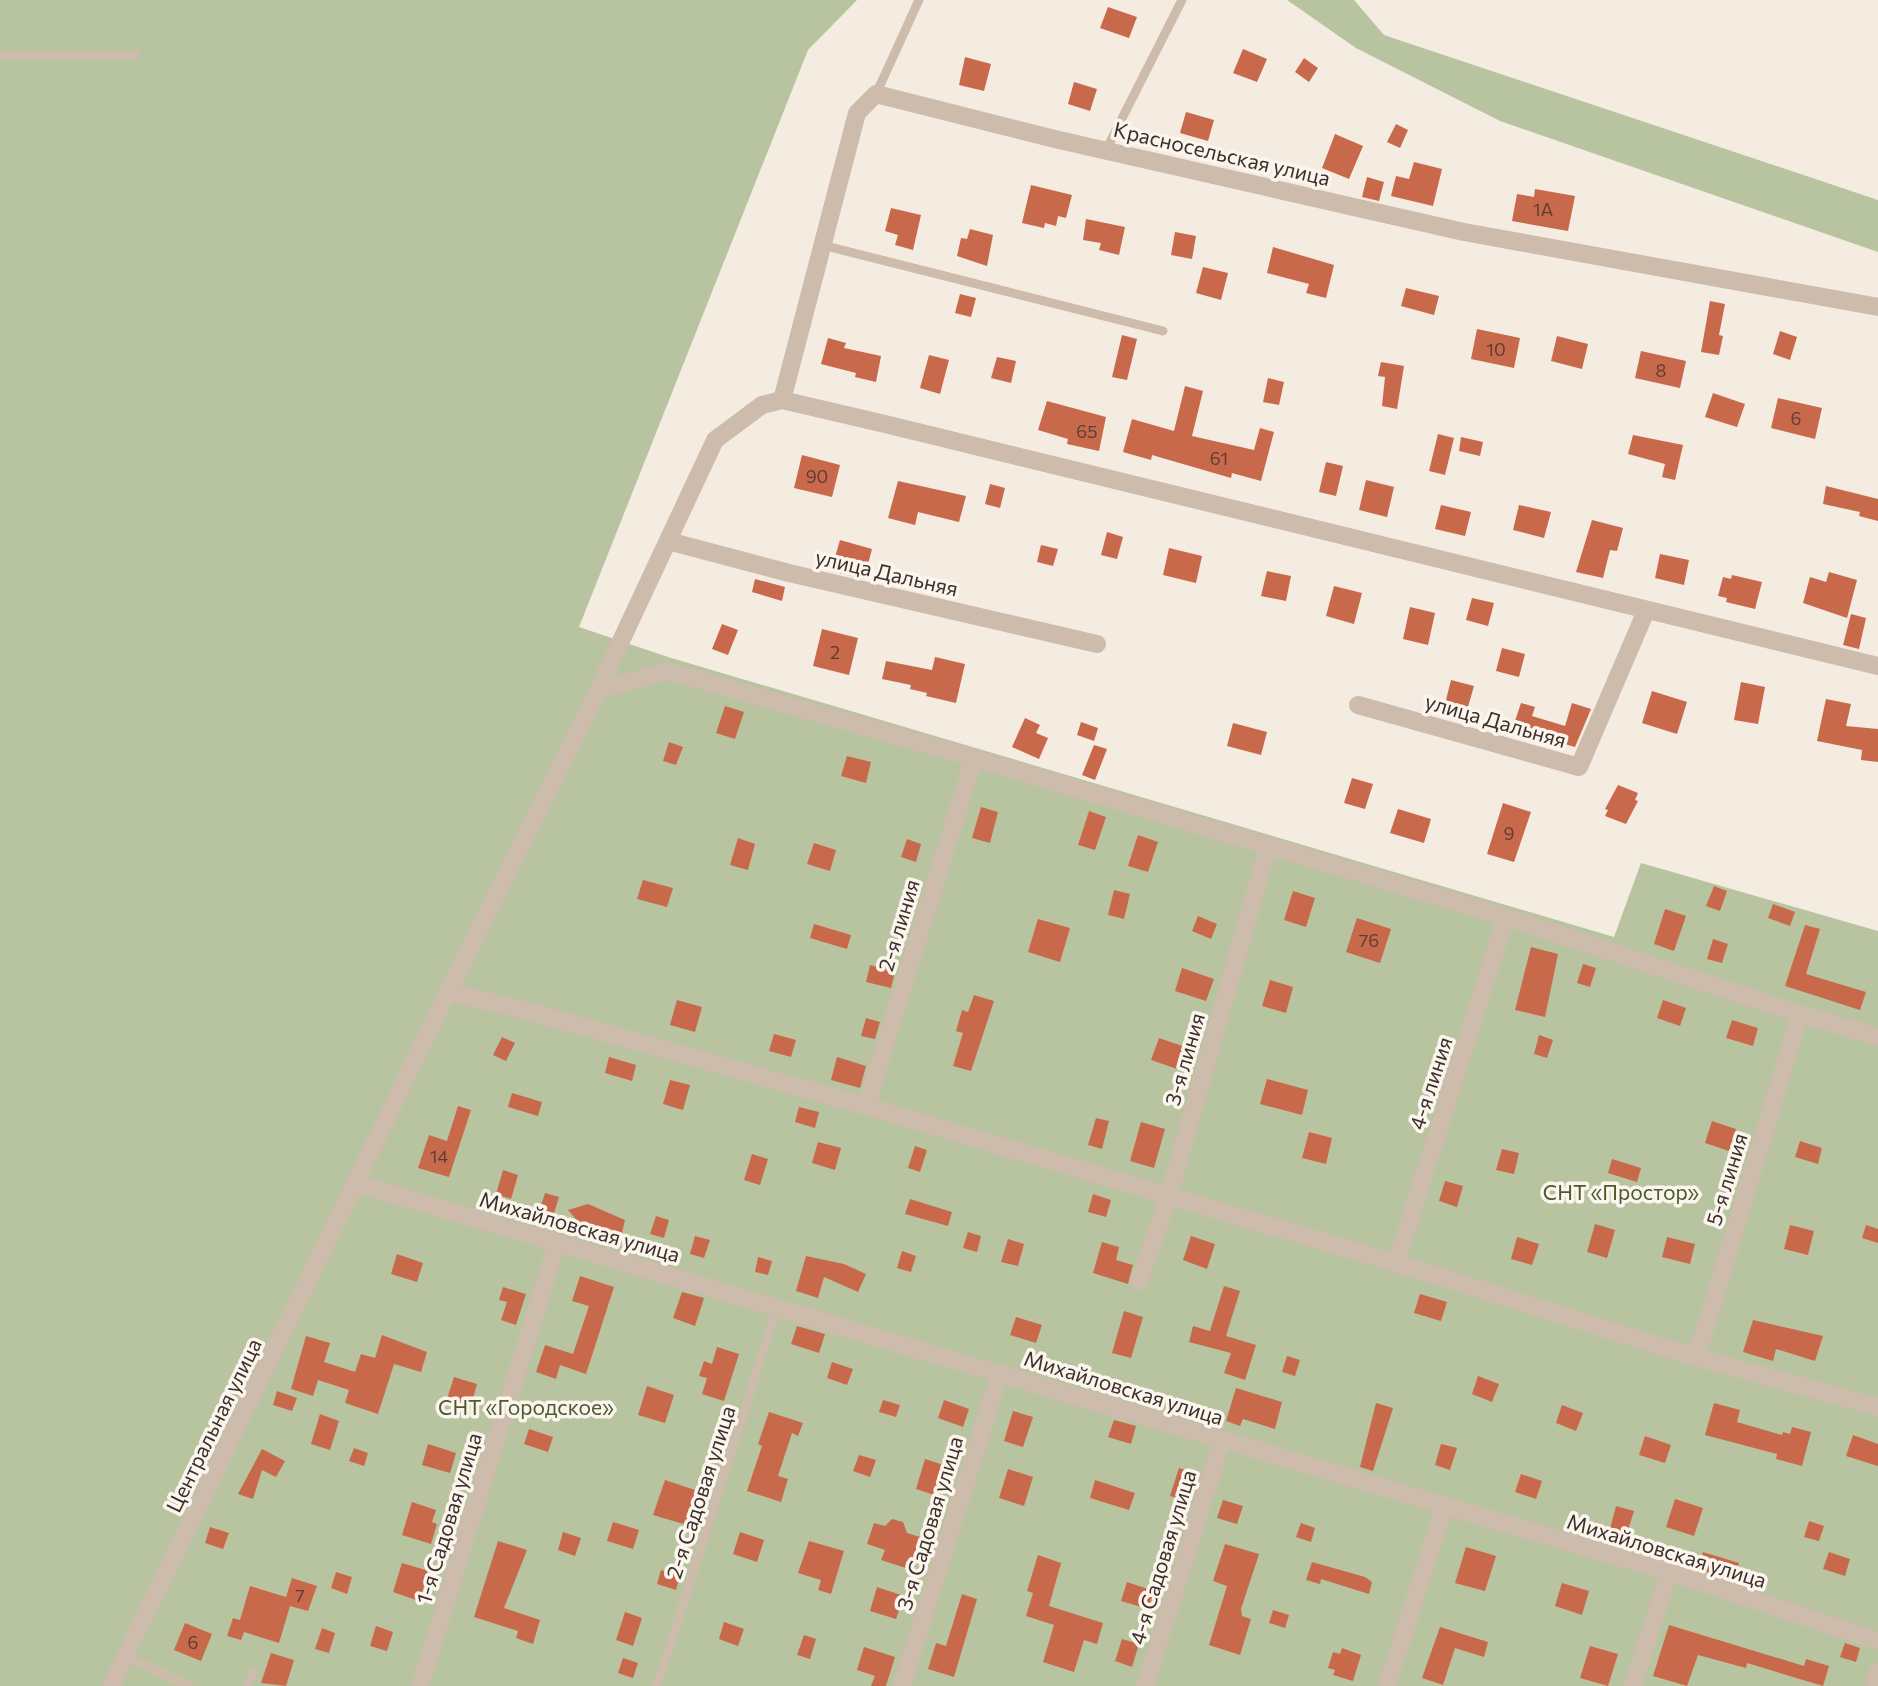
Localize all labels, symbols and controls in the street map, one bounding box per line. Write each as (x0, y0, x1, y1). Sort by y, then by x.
street label: Красносельская улица (1111, 116, 1333, 190)
house number: 1А (1533, 198, 1553, 220)
house number: 10 (1486, 338, 1506, 360)
house number: 8 (1656, 359, 1667, 381)
house number: 6 (1791, 407, 1801, 429)
house number: 65 (1076, 420, 1098, 442)
house number: 61 (1210, 447, 1228, 469)
house number: 90 (806, 465, 828, 487)
street label: улица Дальняя (813, 543, 961, 601)
house number: 2 (830, 641, 840, 663)
street label: улица Дальняя (1423, 688, 1569, 752)
house number: 9 (1504, 822, 1514, 844)
street label: 2-я линия (872, 876, 924, 974)
house number: 76 (1359, 929, 1379, 951)
street label: 3-я линия (1159, 1010, 1209, 1108)
street label: 4-я линия (1403, 1034, 1457, 1132)
street label: 5-я линия (1700, 1130, 1752, 1228)
house number: 14 (430, 1145, 448, 1167)
park label: СНТ «Простор» (1543, 1179, 1699, 1204)
street label: Михайловская улица (477, 1185, 683, 1267)
street label: Центральная улица (160, 1334, 266, 1516)
street label: Михайловская улица (1021, 1345, 1227, 1429)
park label: СНТ «Городское» (438, 1394, 614, 1419)
street label: 2-я Садовая улица (660, 1402, 740, 1582)
street label: 1-я Садовая улица (410, 1429, 486, 1607)
street label: 3-я Садовая улица (891, 1433, 967, 1613)
street label: 4-я Садовая улица (1124, 1467, 1200, 1647)
street label: Михайловская улица (1564, 1508, 1770, 1592)
house number: 7 (295, 1584, 305, 1606)
house number: 6 (188, 1631, 198, 1653)

